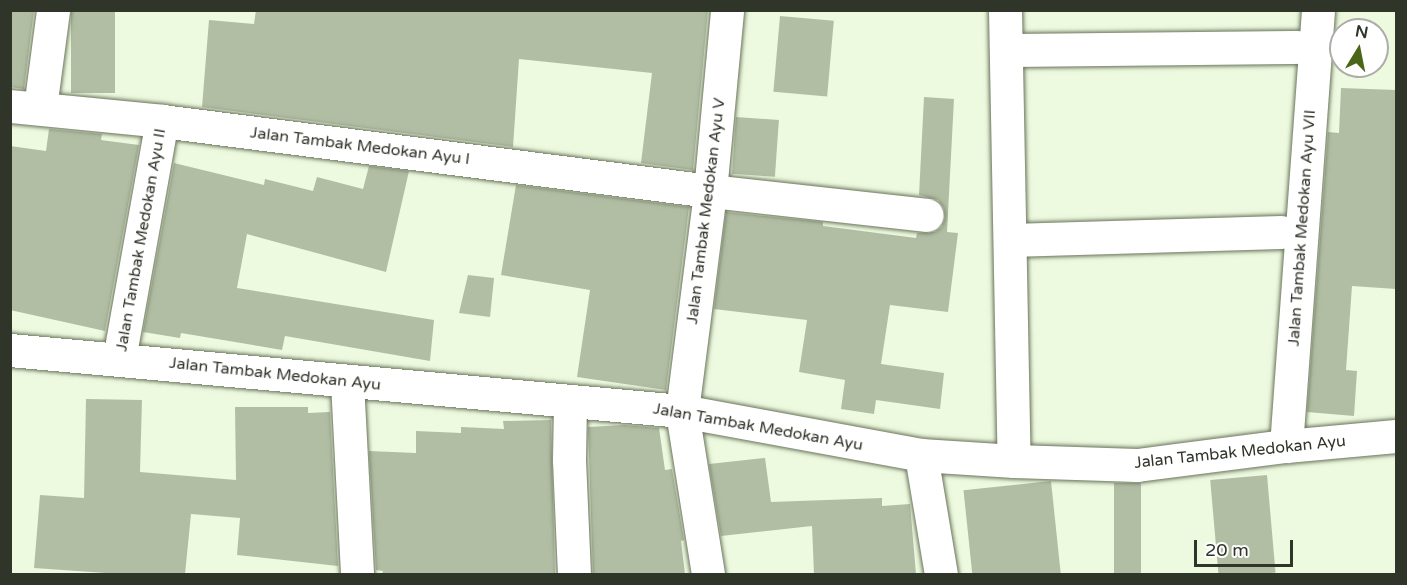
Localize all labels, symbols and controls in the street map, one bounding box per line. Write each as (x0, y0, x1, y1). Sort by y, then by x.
north arrow (1329, 18, 1389, 78)
text: N (1354, 21, 1370, 43)
street label: Jalan Tambak Medokan Ayu V (683, 97, 729, 325)
street label: Jalan Tambak Medokan Ayu VII (1284, 109, 1320, 347)
street label: Jalan Tambak Medokan Ayu I (249, 123, 471, 169)
street label: Jalan Tambak Medokan Ayu II (112, 127, 170, 353)
street label: Jalan Tambak Medokan Ayu (168, 353, 382, 395)
street label: Jalan Tambak Medokan Ayu (652, 399, 864, 455)
street label: Jalan Tambak Medokan Ayu (1133, 431, 1347, 473)
scale bar (1197, 528, 1296, 566)
text: 20 m (1205, 539, 1249, 561)

